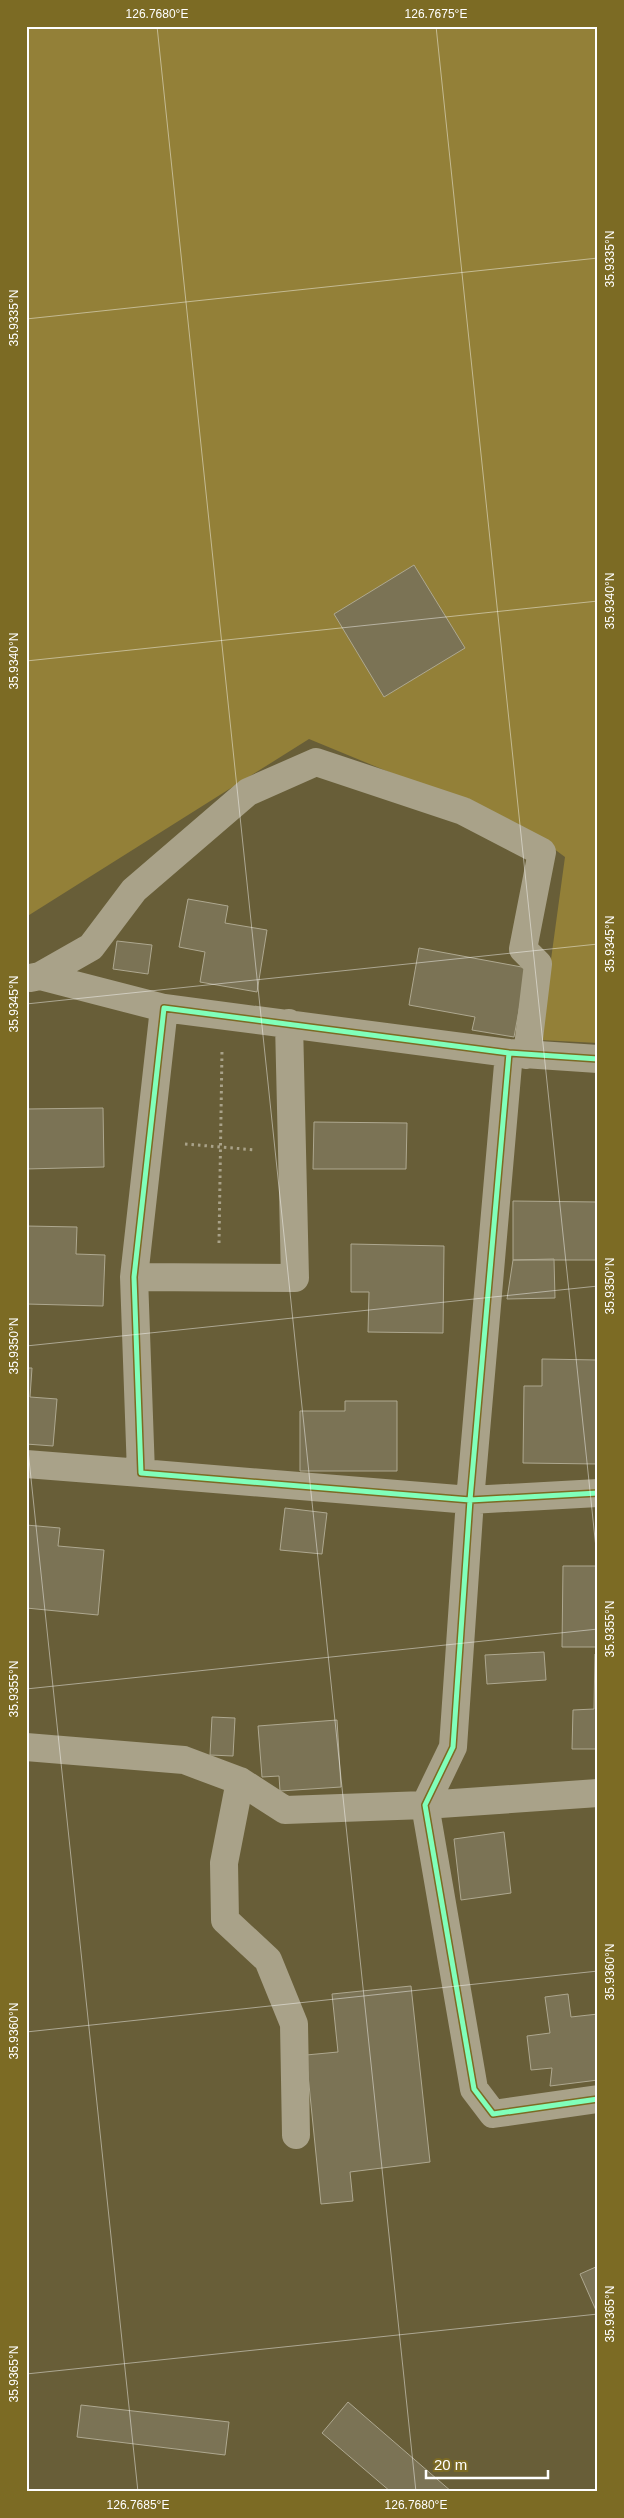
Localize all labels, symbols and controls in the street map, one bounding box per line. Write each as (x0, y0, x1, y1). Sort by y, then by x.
text: 126.7680°E (126, 7, 188, 21)
text: 126.7675°E (405, 7, 467, 21)
text: 35.9335°N (603, 231, 617, 287)
text: 35.9335°N (7, 290, 21, 346)
text: 35.9340°N (603, 573, 617, 629)
text: 35.9340°N (7, 633, 21, 689)
text: 35.9345°N (603, 916, 617, 972)
text: 35.9345°N (7, 976, 21, 1032)
text: 35.9350°N (603, 1258, 617, 1314)
text: 35.9350°N (7, 1318, 21, 1374)
text: 35.9355°N (603, 1601, 617, 1657)
text: 35.9355°N (7, 1661, 21, 1717)
text: 35.9360°N (603, 1944, 617, 2000)
text: 35.9360°N (7, 2003, 21, 2059)
text: 35.9365°N (603, 2286, 617, 2342)
text: 35.9365°N (7, 2346, 21, 2402)
scale bar (426, 2448, 549, 2480)
text: 20 m (434, 2456, 467, 2473)
text: 126.7685°E (107, 2498, 169, 2512)
text: 126.7680°E (385, 2498, 447, 2512)

